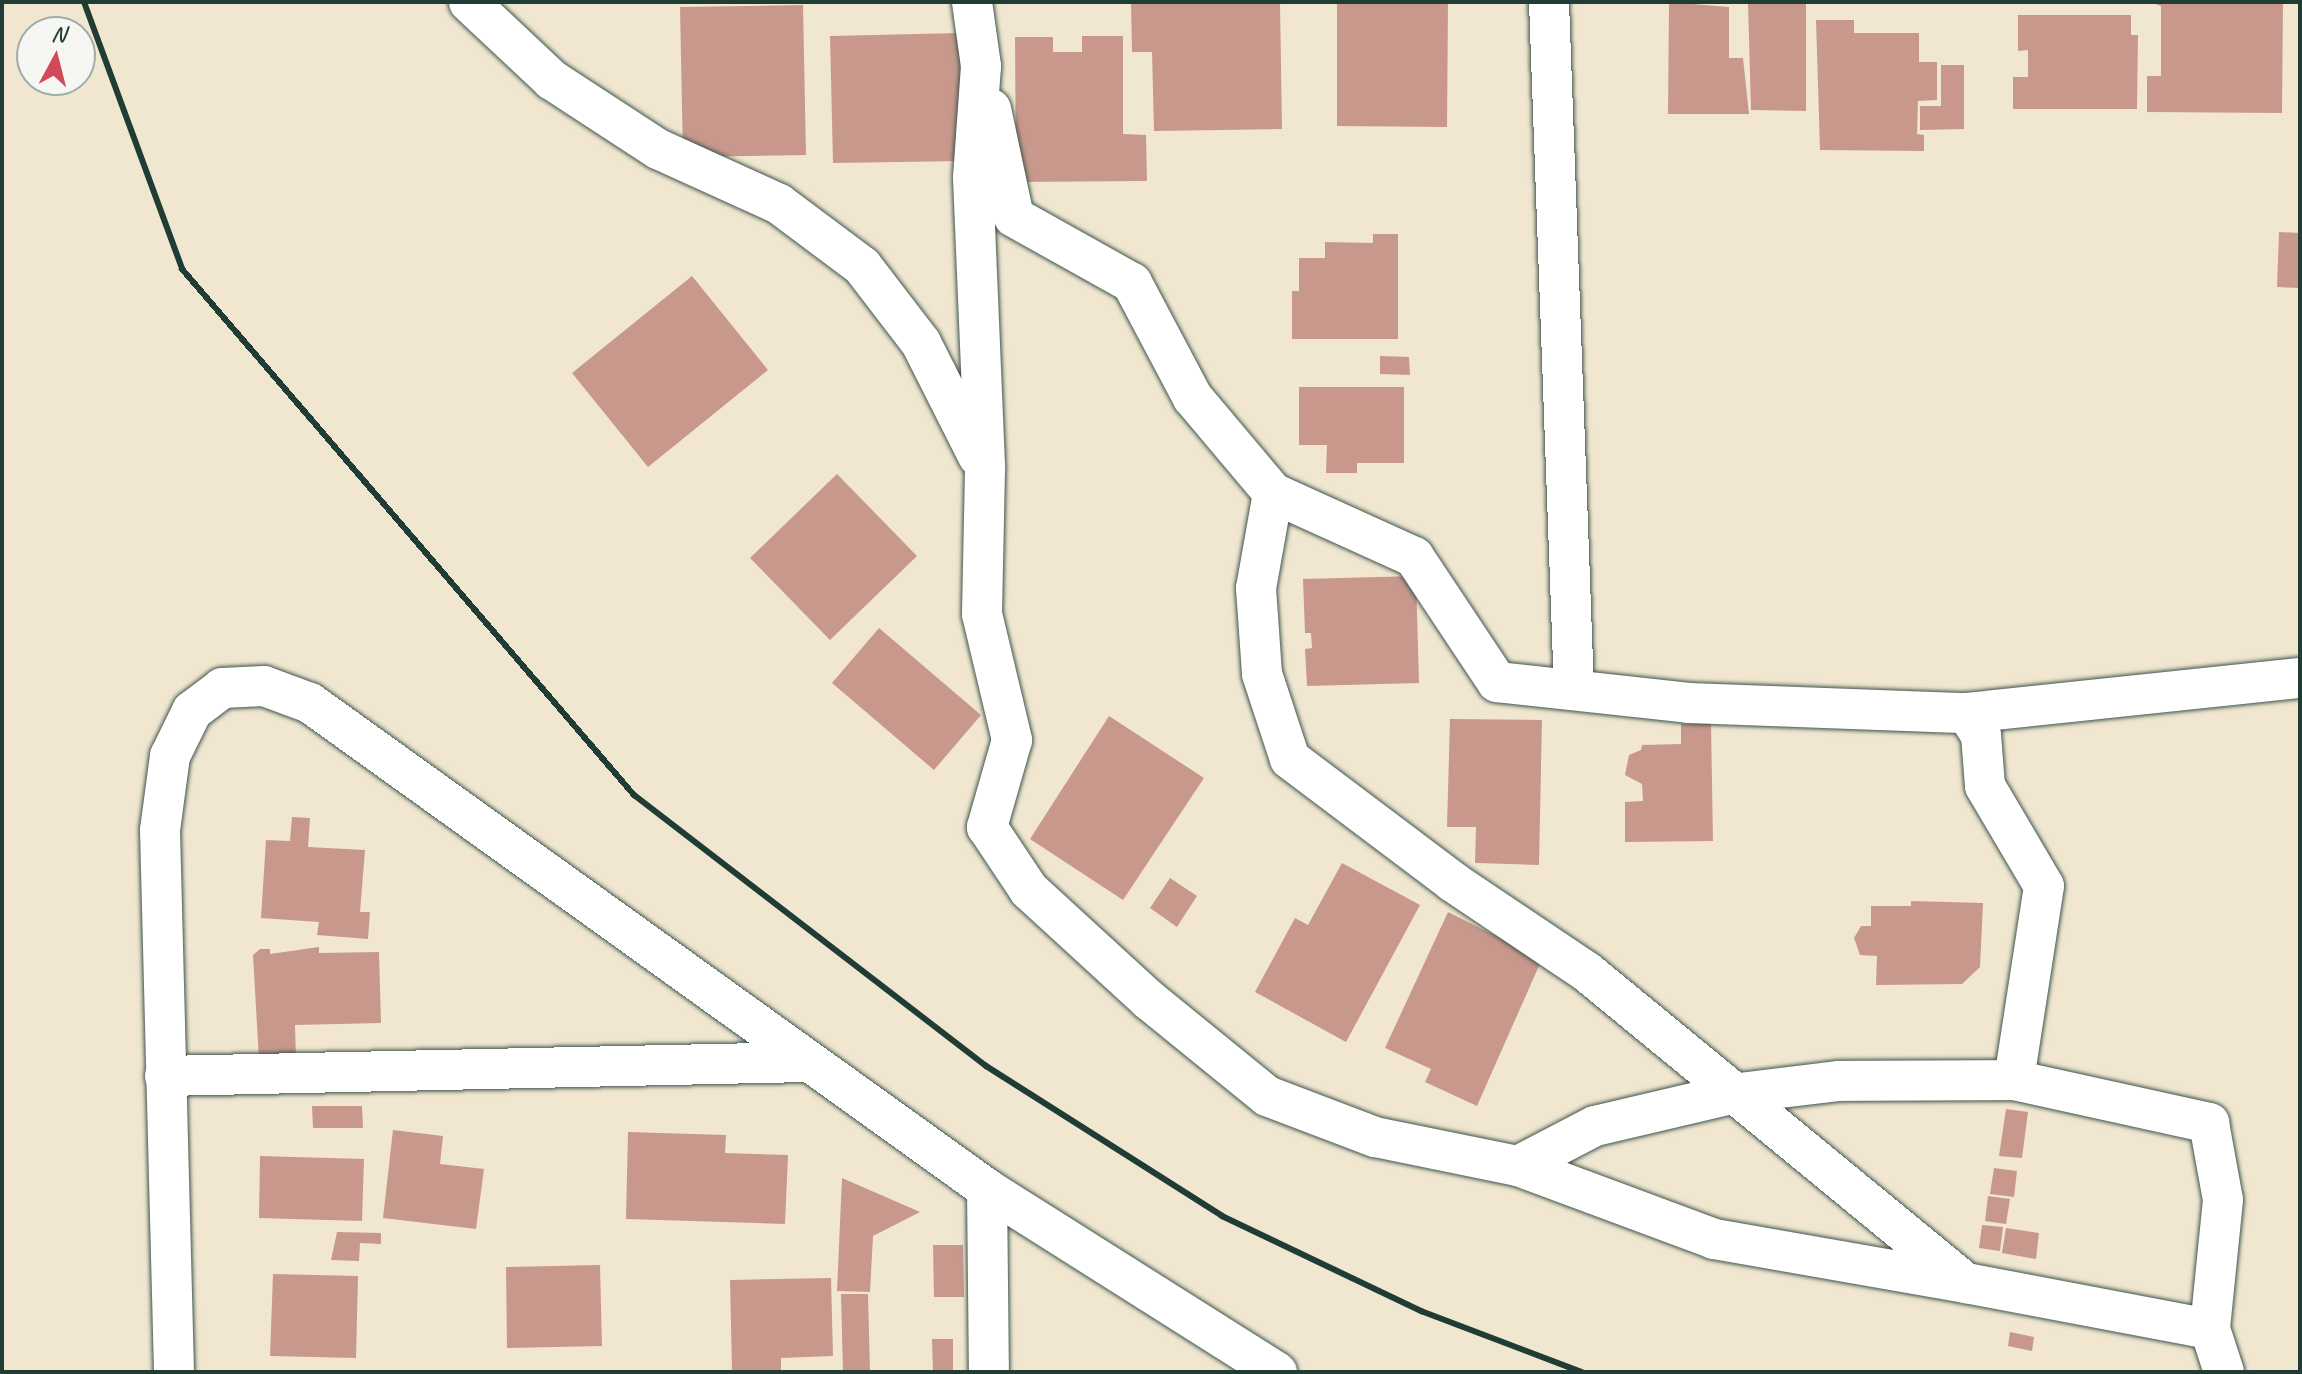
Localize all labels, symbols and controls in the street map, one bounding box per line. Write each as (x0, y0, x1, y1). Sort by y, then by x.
north arrow (16, 16, 96, 96)
text: N (50, 19, 67, 49)

